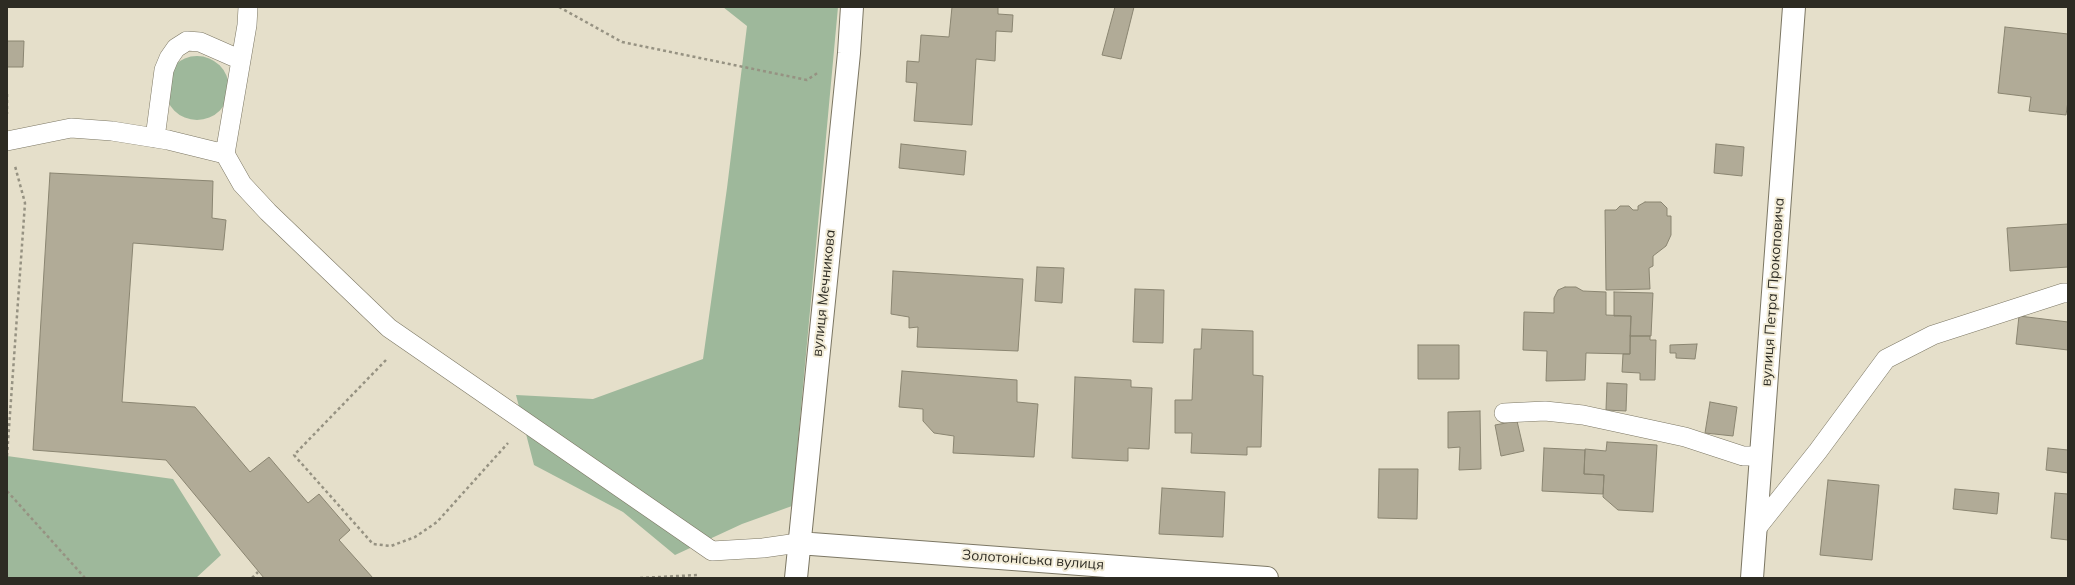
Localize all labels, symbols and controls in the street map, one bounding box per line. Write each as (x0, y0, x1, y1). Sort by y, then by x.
street label: вулиця Петра Прокоповича (1758, 197, 1788, 387)
street label: вулиця Мечникова (809, 229, 839, 357)
street label: Золотоніська вулиця (962, 547, 1104, 573)

